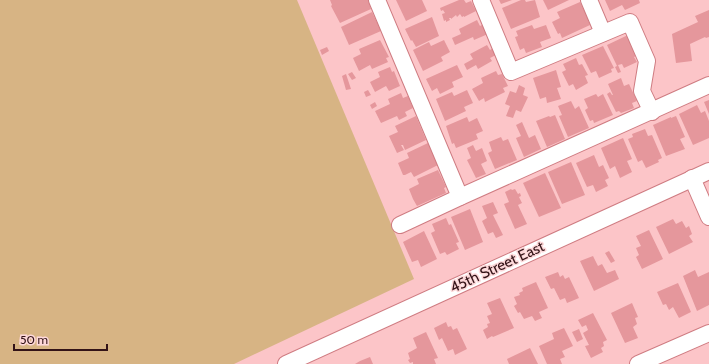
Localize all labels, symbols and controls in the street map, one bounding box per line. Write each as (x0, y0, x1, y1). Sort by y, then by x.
street label: 45th Street East (447, 237, 547, 297)
scale bar (14, 326, 107, 352)
text: 50 m (20, 332, 48, 347)

